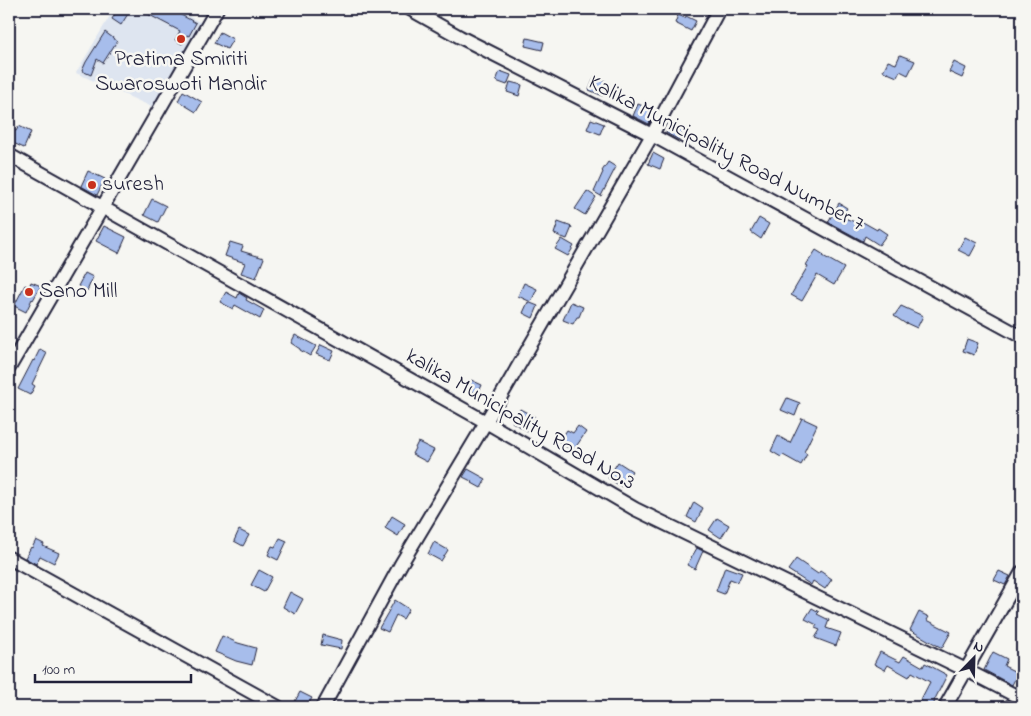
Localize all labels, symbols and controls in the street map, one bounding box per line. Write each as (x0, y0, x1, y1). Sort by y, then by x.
marker: Pratima Smiriti Swaroswoti Mandir (175, 33, 187, 45)
place label: Pratima Smiriti Swaroswoti Mandir (95, 44, 267, 101)
street label: Kalika Municipality Road Number 7 (582, 67, 870, 242)
place label: suresh (102, 169, 164, 201)
marker: suresh (86, 179, 98, 191)
place label: Sano Mill (39, 276, 118, 308)
marker: Sano Mill (23, 286, 35, 298)
street label: kalika Municipality Road No.3 (399, 341, 641, 500)
north arrow (948, 634, 998, 684)
text: N (970, 636, 987, 659)
scale bar (35, 651, 191, 683)
text: 100 m (42, 659, 75, 681)

